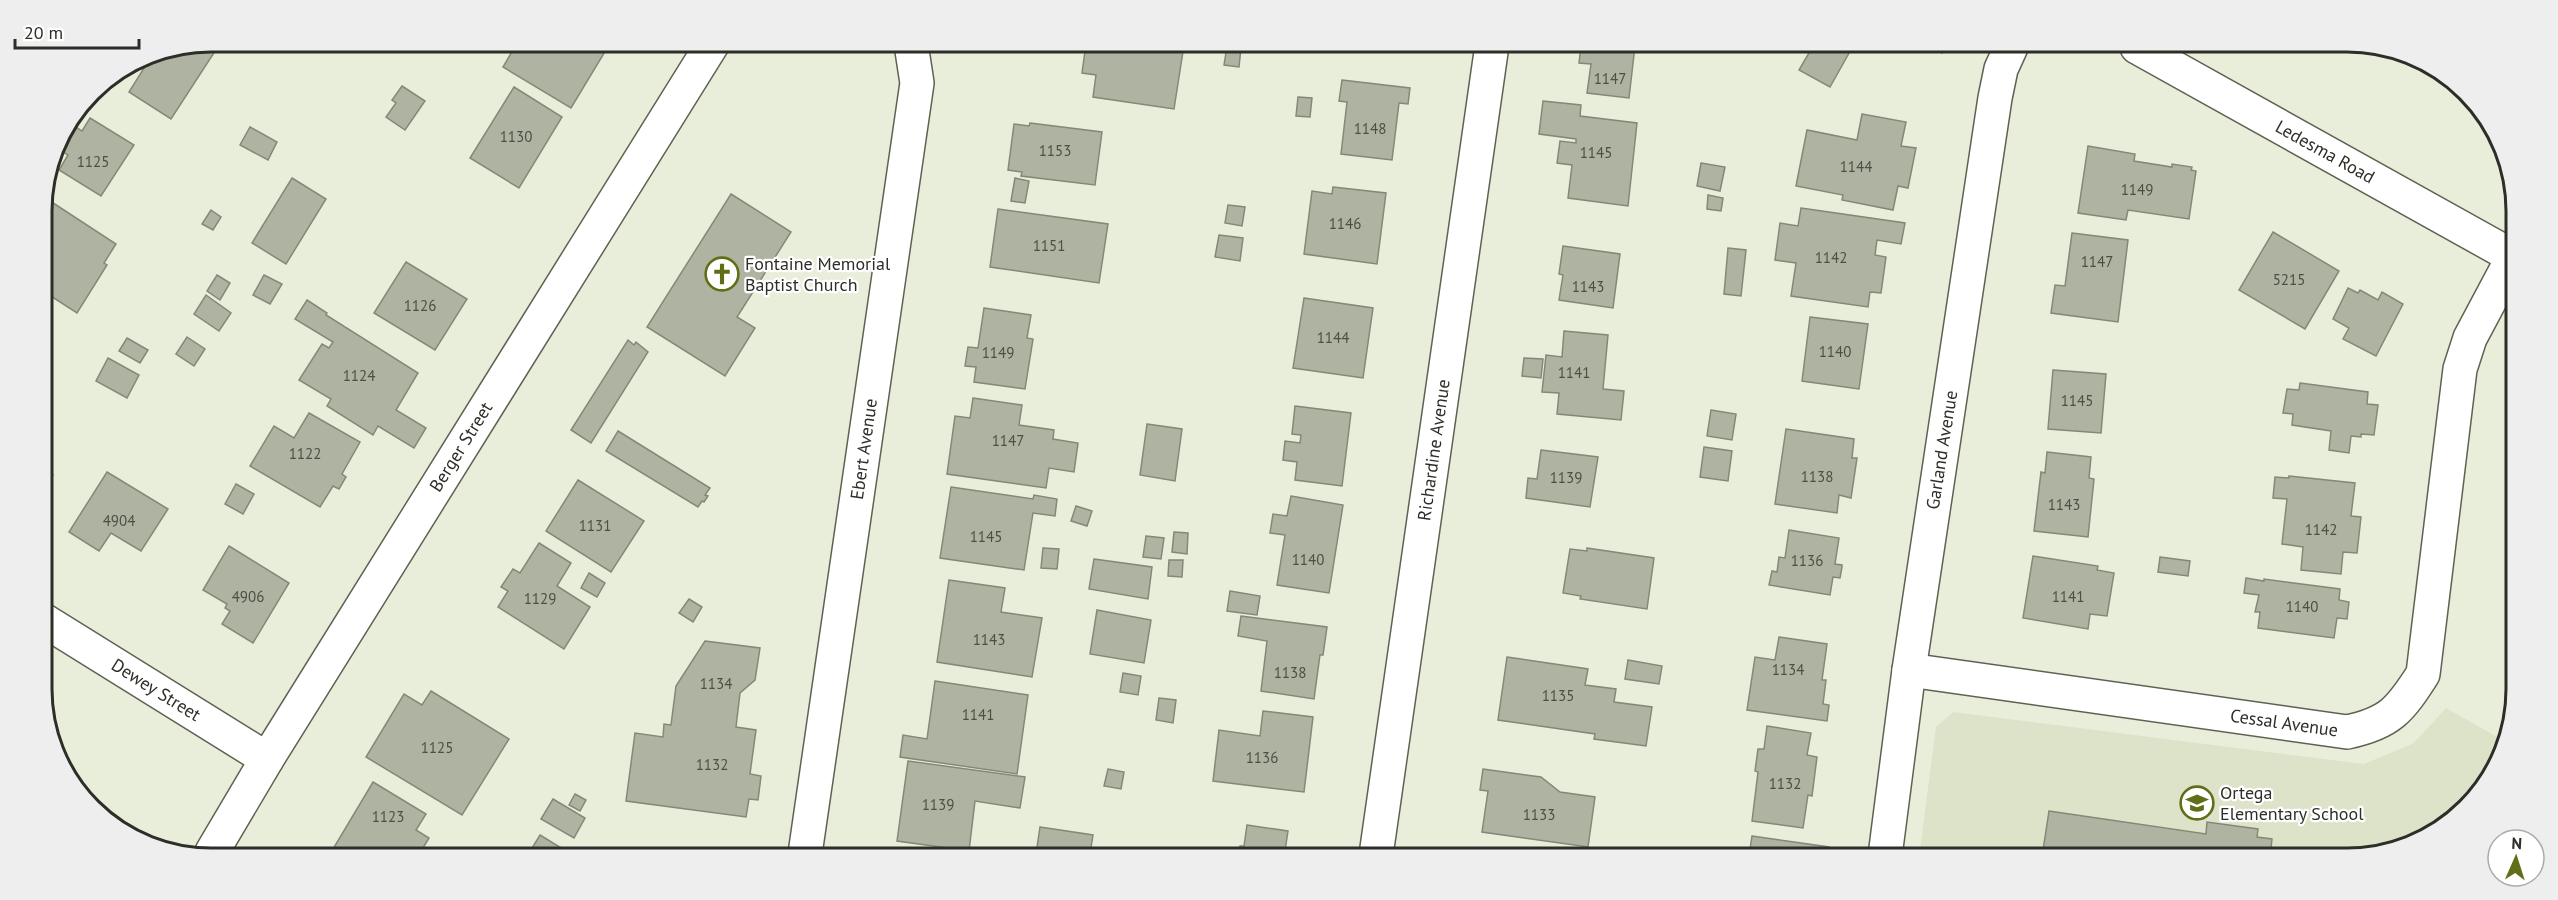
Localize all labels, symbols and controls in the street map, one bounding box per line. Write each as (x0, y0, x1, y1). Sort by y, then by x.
scale bar (15, 12, 140, 50)
text: 20 m (24, 21, 63, 44)
house number: 1147 (1594, 69, 1626, 88)
street label: Ledesma Road (2271, 115, 2379, 188)
house number: 1148 (1354, 119, 1386, 138)
house number: 1130 (500, 127, 532, 146)
house number: 1153 (1039, 141, 1071, 160)
house number: 1145 (1580, 143, 1612, 162)
house number: 1125 (77, 152, 109, 171)
house number: 1144 (1840, 157, 1872, 176)
house number: 1149 (2121, 180, 2153, 199)
house number: 1146 (1329, 214, 1361, 233)
house number: 1151 (1033, 236, 1065, 255)
house number: 1142 (1815, 248, 1847, 267)
place label: Fontaine Memorial Baptist Church (745, 252, 891, 296)
house number: 1147 (2081, 252, 2113, 271)
church icon: Fontaine Memorial Baptist Church (704, 256, 740, 292)
house number: 5215 (2273, 270, 2305, 289)
house number: 1143 (1572, 277, 1604, 296)
house number: 1126 (404, 296, 436, 315)
house number: 1144 (1317, 328, 1349, 347)
house number: 1140 (1819, 342, 1851, 361)
house number: 1149 (982, 343, 1014, 362)
house number: 1141 (1558, 363, 1590, 382)
house number: 1124 (343, 366, 375, 385)
street label: Richardine Avenue (1412, 378, 1455, 522)
street label: Garland Avenue (1921, 389, 1962, 511)
house number: 1145 (2061, 391, 2093, 410)
street label: Ebert Avenue (845, 397, 882, 501)
street label: Berger Street (424, 398, 497, 496)
house number: 1147 (992, 431, 1024, 450)
house number: 1122 (289, 444, 321, 463)
house number: 1138 (1801, 467, 1833, 486)
house number: 1139 (1550, 468, 1582, 487)
house number: 1143 (2048, 495, 2080, 514)
house number: 4904 (103, 511, 135, 530)
house number: 1131 (579, 516, 611, 535)
house number: 1142 (2305, 520, 2337, 539)
house number: 1145 (970, 527, 1002, 546)
house number: 1140 (1292, 550, 1324, 569)
house number: 1136 (1791, 551, 1823, 570)
house number: 4906 (232, 587, 264, 606)
house number: 1141 (2052, 587, 2084, 606)
house number: 1129 (524, 589, 556, 608)
house number: 1140 (2286, 597, 2318, 616)
house number: 1143 (973, 630, 1005, 649)
street label: Dewey Street (107, 653, 205, 726)
house number: 1134 (1772, 660, 1804, 679)
house number: 1138 (1274, 663, 1306, 682)
house number: 1134 (700, 674, 732, 693)
house number: 1135 (1542, 686, 1574, 705)
street label: Cessal Avenue (2229, 704, 2339, 741)
house number: 1141 (962, 705, 994, 724)
house number: 1125 (421, 738, 453, 757)
house number: 1136 (1246, 748, 1278, 767)
house number: 1132 (696, 755, 728, 774)
house number: 1132 (1769, 774, 1801, 793)
place label: Ortega Elementary School (2220, 781, 2364, 825)
school or university icon: Ortega Elementary School (2179, 785, 2215, 821)
house number: 1139 (922, 795, 954, 814)
house number: 1133 (1523, 805, 1555, 824)
house number: 1123 (372, 807, 404, 826)
north arrow (2486, 828, 2546, 888)
text: N (2511, 833, 2523, 853)

